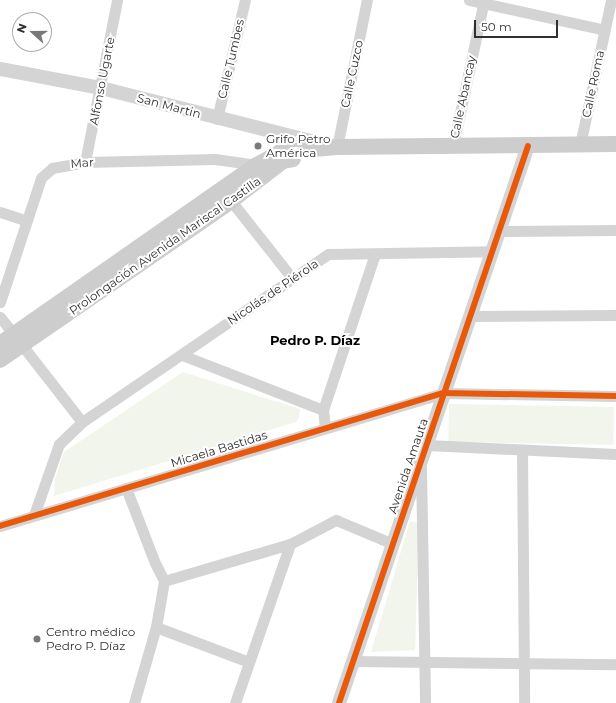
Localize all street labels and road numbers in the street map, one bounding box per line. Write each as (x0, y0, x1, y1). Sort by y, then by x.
street label: Calle Tumbes (215, 18, 247, 100)
street label: Alfonso Ugarte (86, 36, 118, 126)
street label: Calle Cuzco (338, 39, 366, 109)
street label: Calle Roma (579, 49, 607, 119)
street label: Calle Abancay (447, 54, 479, 140)
street label: San Martin (136, 91, 202, 121)
street label: Mar (70, 155, 94, 171)
street label: Prolongación Avenida Mariscal Castilla (66, 174, 264, 318)
street label: Nicolás de Piérola (225, 256, 321, 328)
street label: Avenida Amauta (385, 416, 431, 516)
street label: Micaela Bastidas (169, 427, 269, 471)

